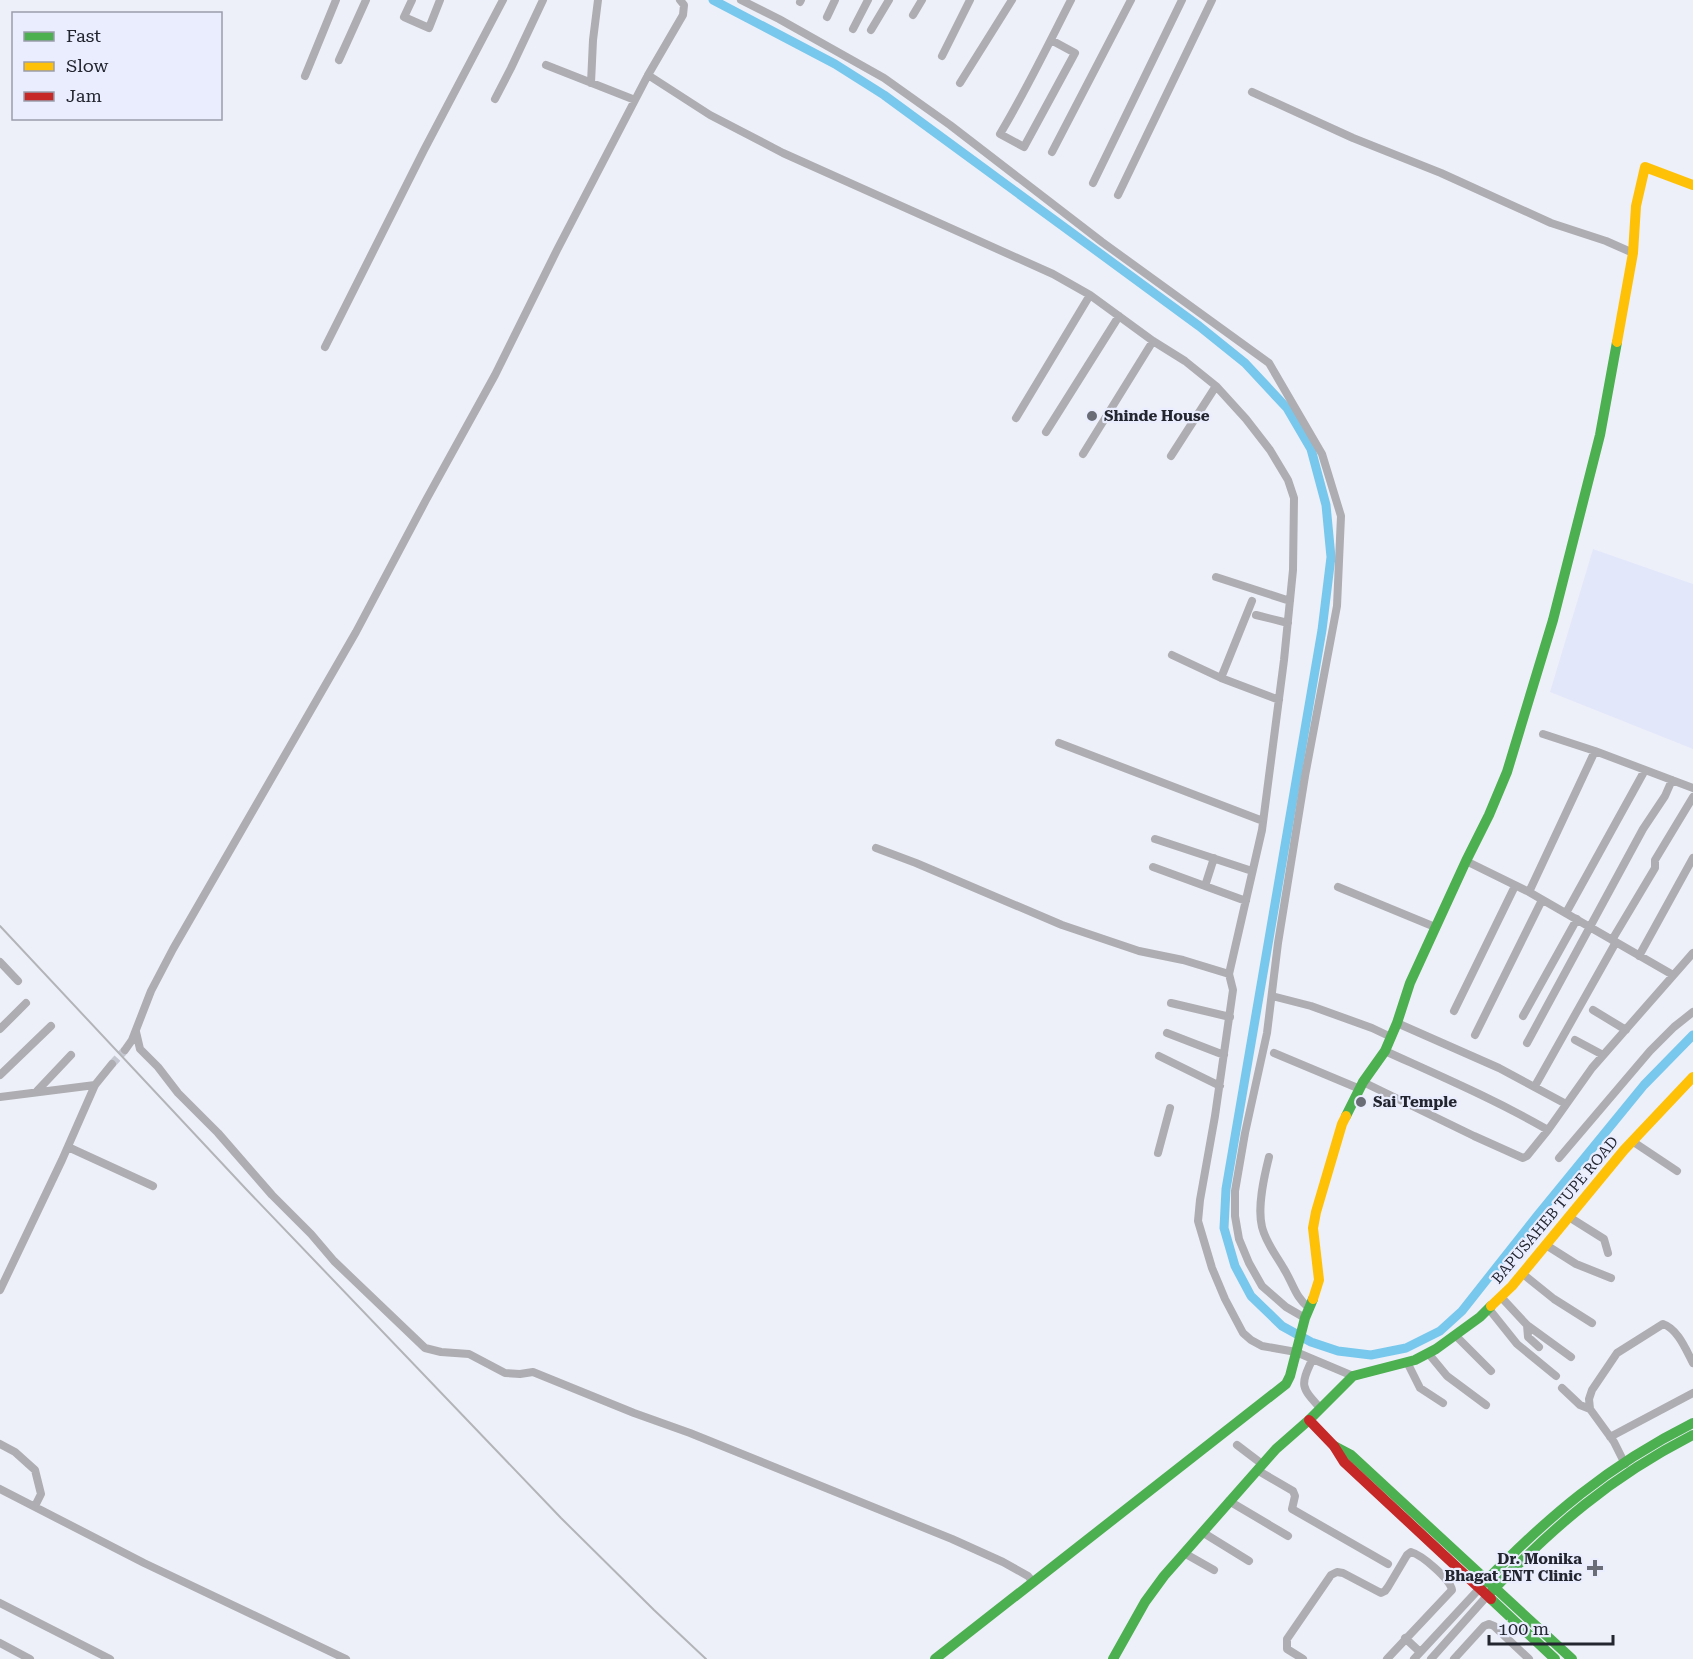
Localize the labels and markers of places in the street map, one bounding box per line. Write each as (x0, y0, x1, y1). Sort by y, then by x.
place label: Shinde House (1104, 407, 1210, 425)
marker: Shinde House (1085, 409, 1099, 423)
place label: Sai Temple (1373, 1093, 1457, 1111)
marker: Sai Temple (1354, 1095, 1368, 1109)
place label: Dr. Monika Bhagat ENT Clinic (1445, 1550, 1582, 1585)
marker: Dr. Monika Bhagat ENT Clinic (1586, 1559, 1604, 1577)

